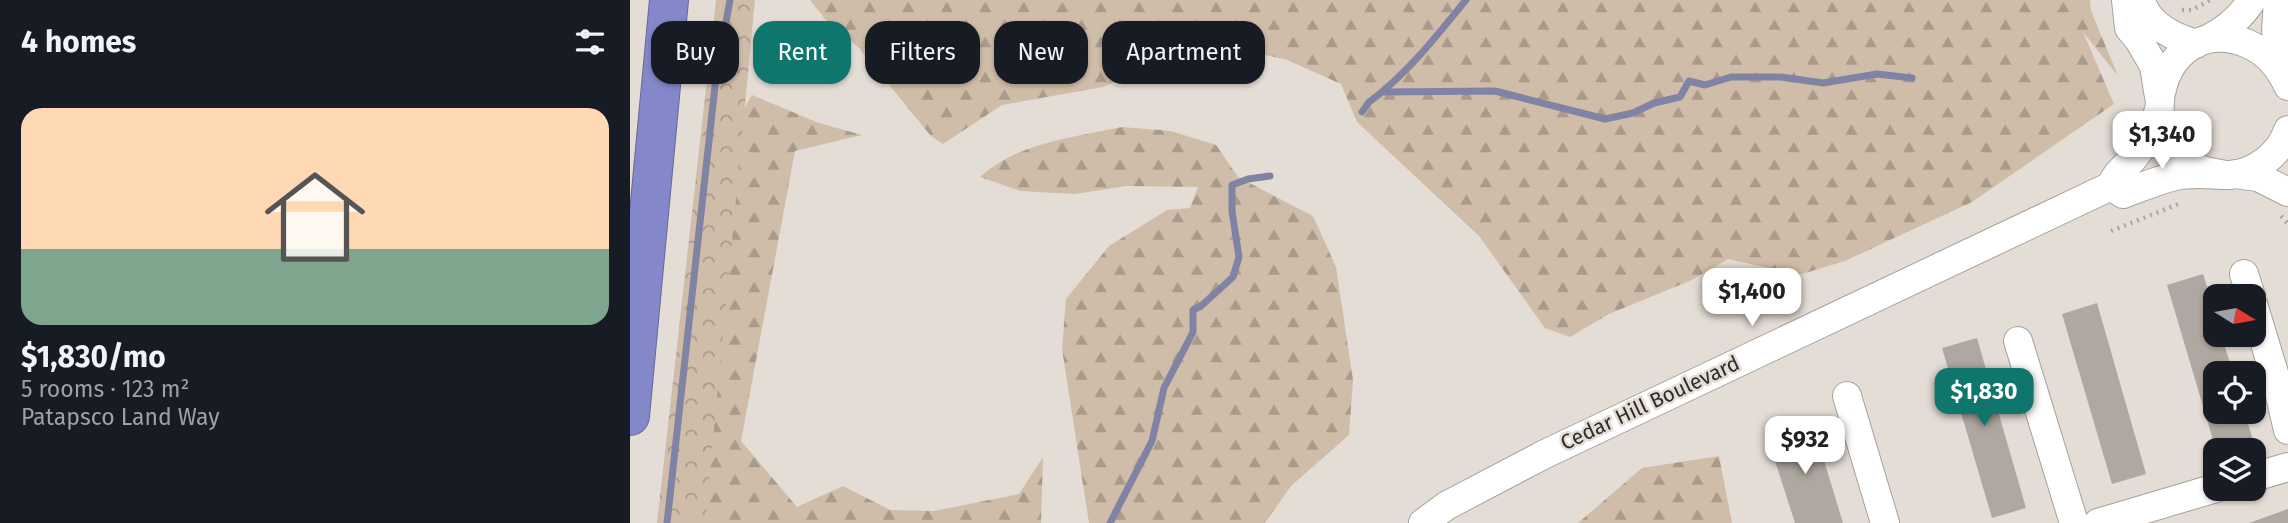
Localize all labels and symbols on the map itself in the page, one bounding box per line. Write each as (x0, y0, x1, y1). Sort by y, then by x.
pin: $1,340 (2105, 111, 2219, 171)
pin: $1,400 (1695, 268, 1809, 328)
north arrow (2203, 284, 2266, 346)
street label: Cedar Hill Boulevard (1556, 350, 1744, 456)
pin: $1,830 (1927, 368, 2041, 428)
pin: $932 (1764, 416, 1846, 476)

